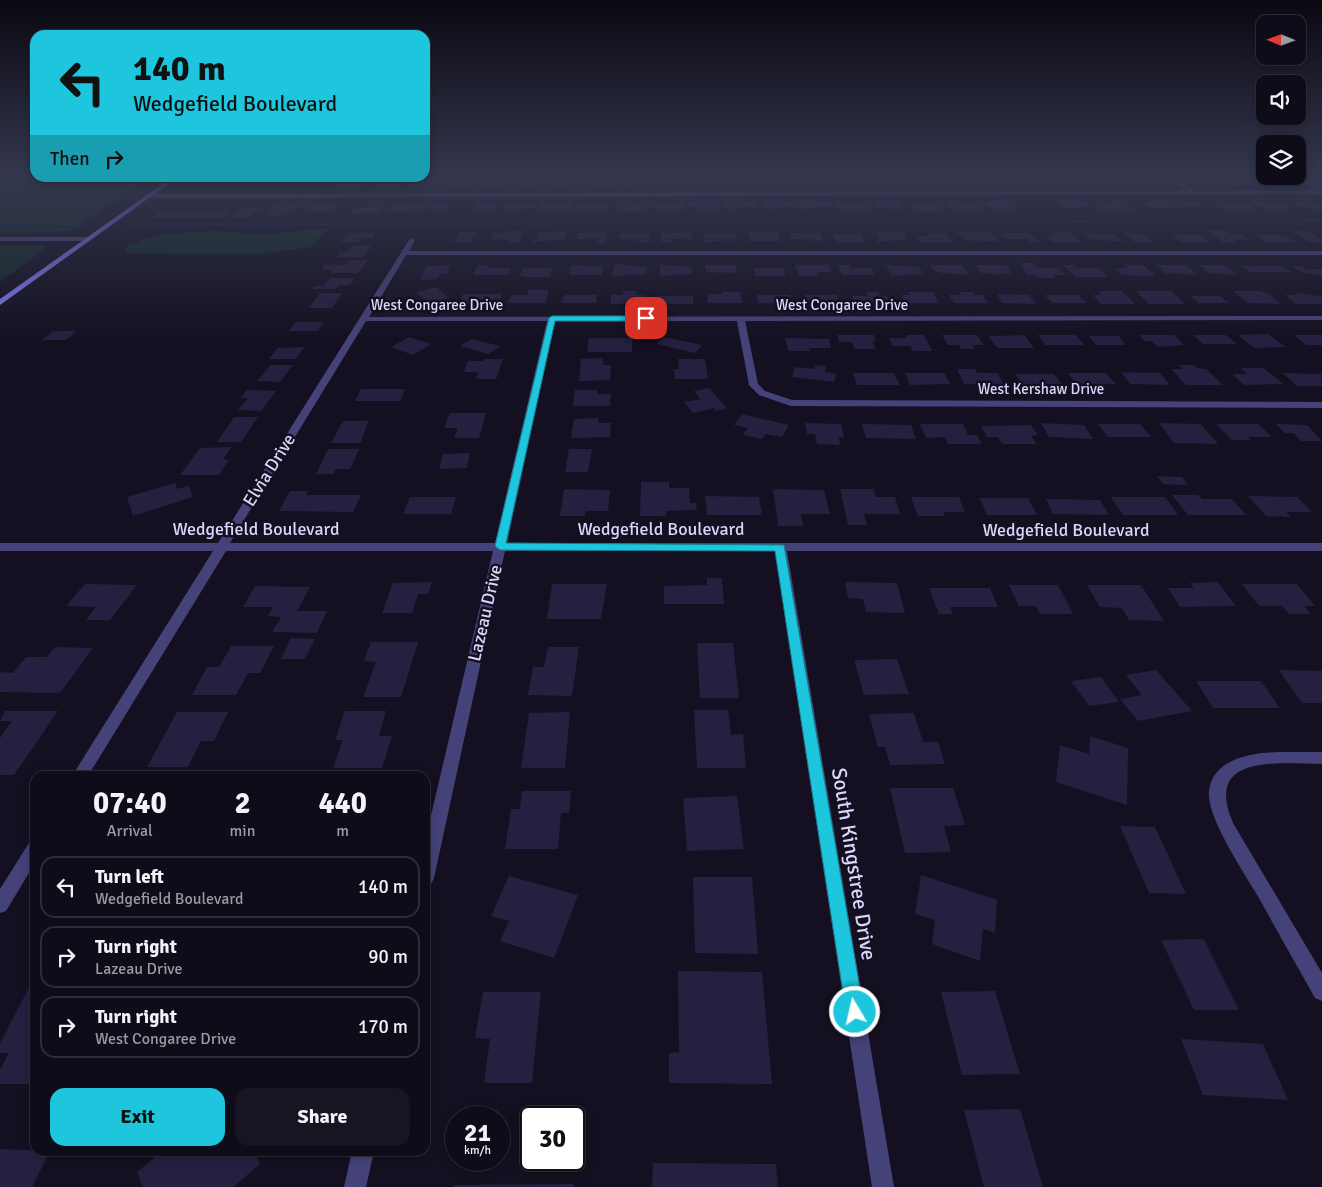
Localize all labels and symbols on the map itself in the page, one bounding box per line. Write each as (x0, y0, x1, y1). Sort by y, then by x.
north arrow (1256, 15, 1306, 65)
street label: West Congaree Drive (371, 296, 503, 314)
street label: West Congaree Drive (776, 296, 908, 314)
pin (625, 297, 667, 339)
street label: West Kershaw Drive (978, 380, 1104, 398)
street label: Elvia Drive (238, 430, 300, 510)
street label: Wedgefield Boulevard (172, 518, 340, 540)
street label: Wedgefield Boulevard (577, 518, 745, 540)
street label: Wedgefield Boulevard (982, 519, 1150, 541)
street label: Lazeau Drive (463, 563, 507, 663)
street label: South Kingstree Drive (826, 766, 882, 962)
position arrow (828, 985, 880, 1037)
speed limit sign: 30 (520, 1106, 585, 1171)

